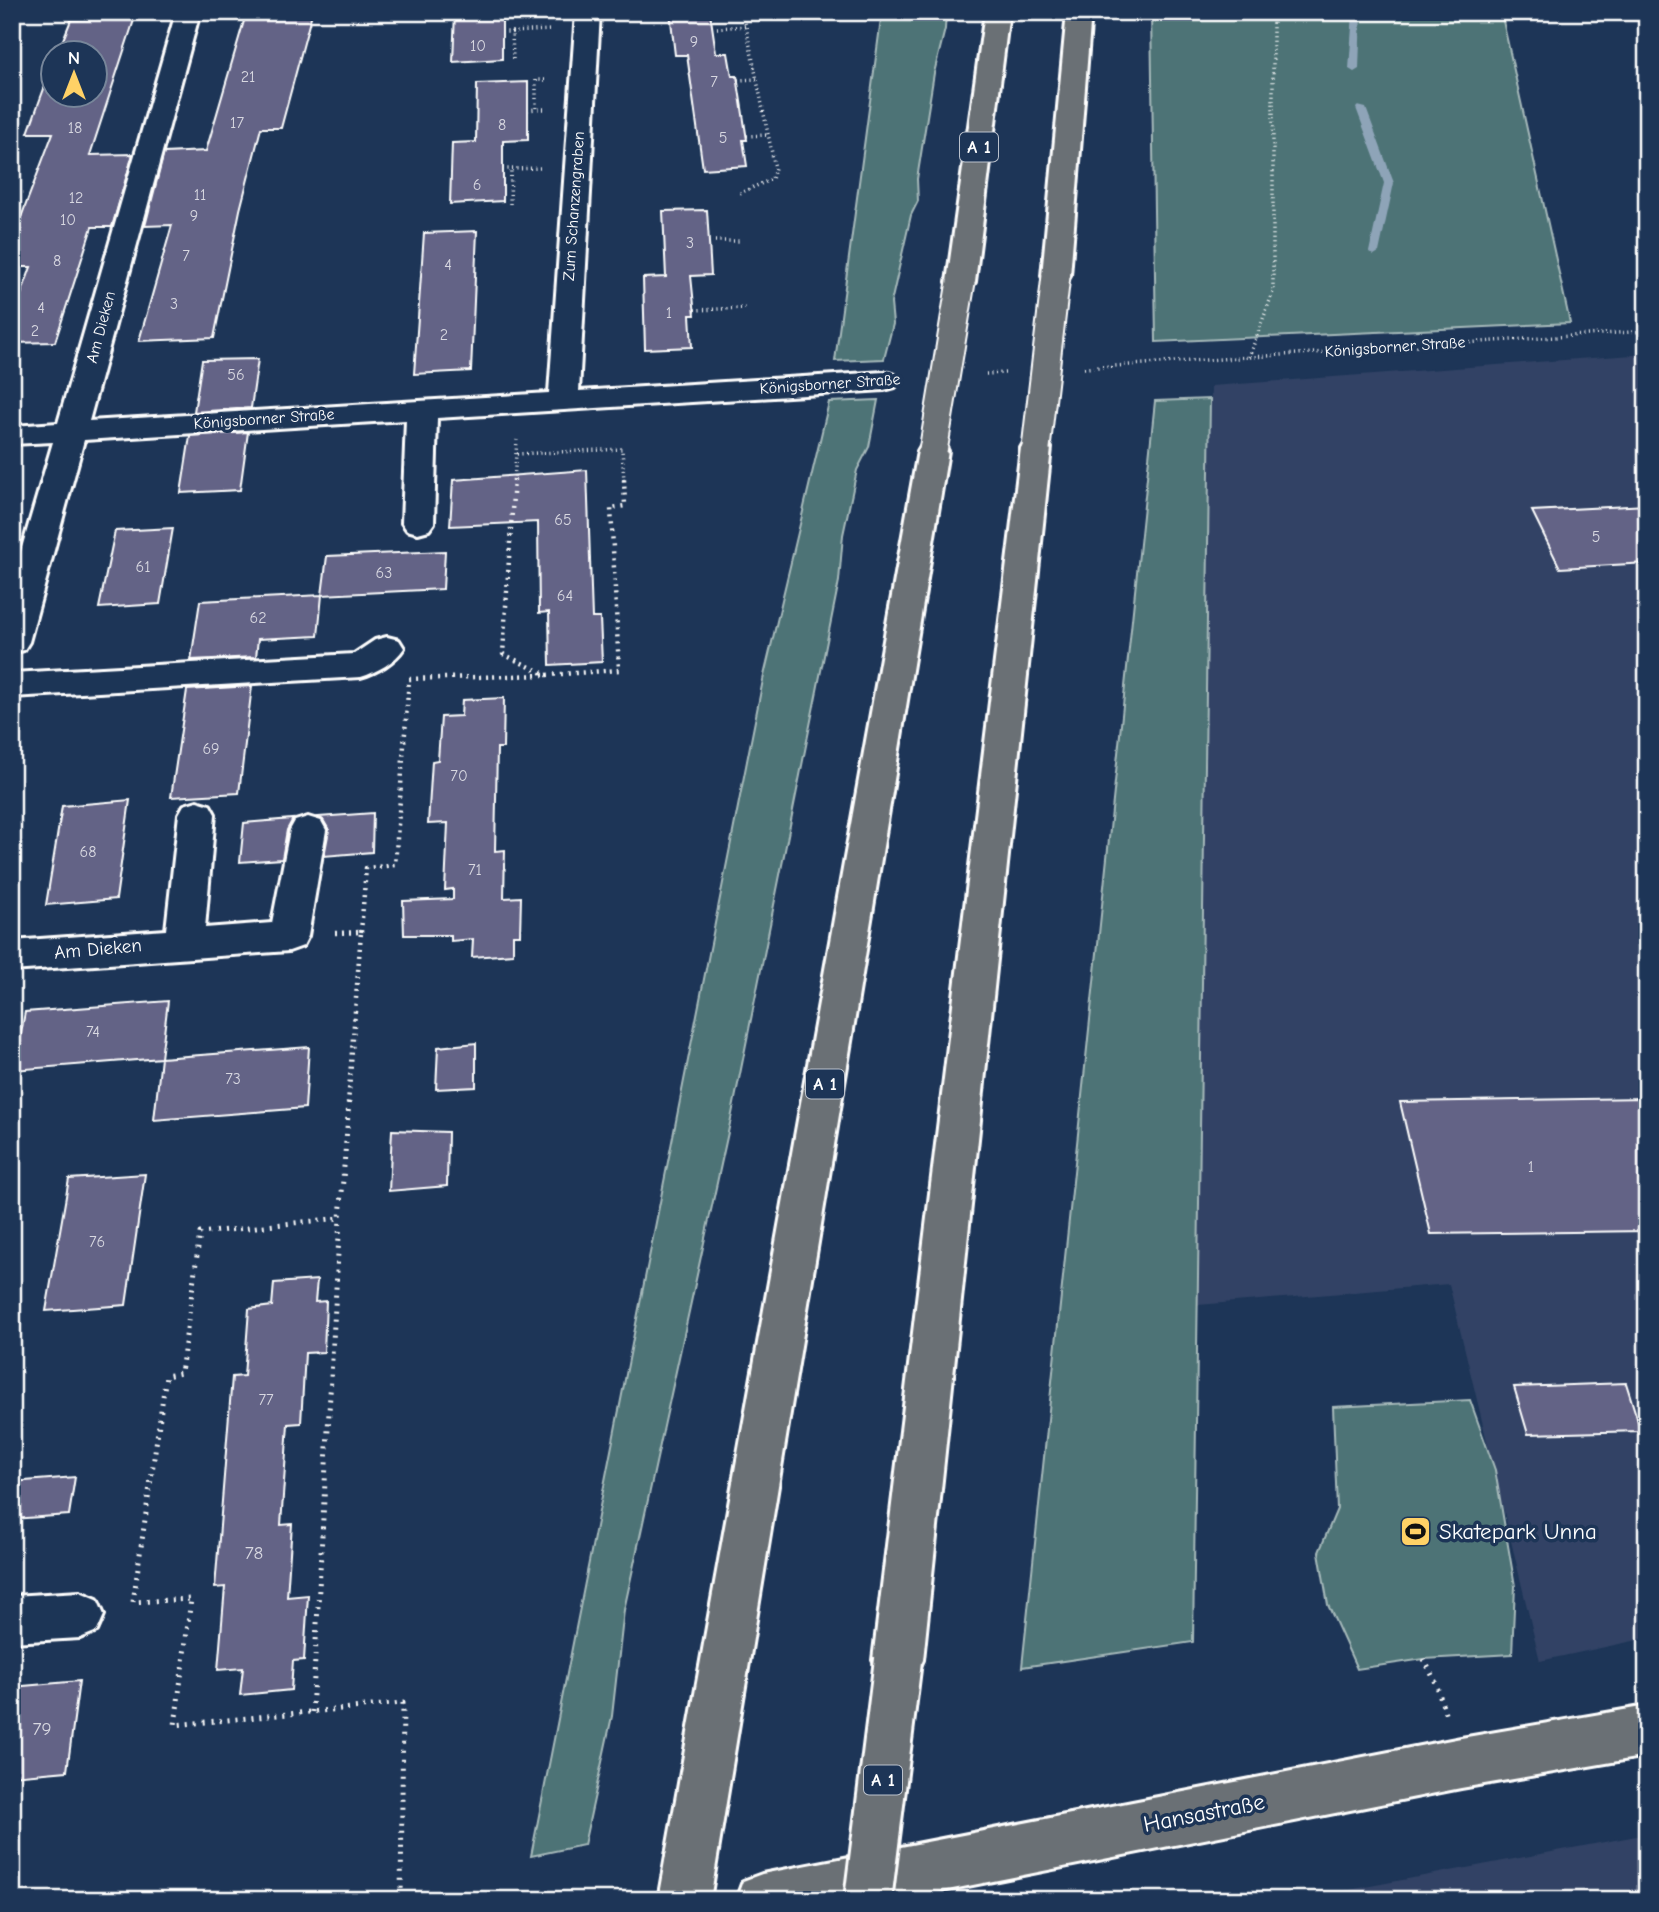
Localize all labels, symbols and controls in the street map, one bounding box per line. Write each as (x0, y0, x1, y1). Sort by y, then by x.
house number: 9 (690, 33, 698, 51)
house number: 10 (470, 37, 486, 55)
north arrow (38, 38, 108, 108)
text: N (68, 47, 80, 69)
house number: 21 (241, 68, 255, 86)
house number: 7 (710, 73, 718, 91)
house number: 17 (230, 114, 244, 132)
house number: 8 (498, 116, 506, 134)
house number: 18 (68, 119, 82, 137)
house number: 5 (719, 129, 727, 147)
street label: Zum Schanzengraben (560, 131, 588, 281)
road number: A 1 (960, 132, 998, 162)
house number: 6 (473, 176, 481, 194)
house number: 11 (194, 186, 206, 204)
house number: 12 (69, 189, 83, 207)
house number: 9 (190, 207, 198, 225)
house number: 10 (60, 211, 76, 229)
house number: 3 (686, 234, 694, 252)
house number: 7 (182, 247, 190, 265)
house number: 8 (53, 252, 61, 270)
house number: 4 (444, 256, 452, 274)
street label: Am Dieken (83, 289, 119, 365)
house number: 3 (170, 295, 178, 313)
house number: 4 (37, 299, 45, 317)
house number: 1 (666, 304, 672, 322)
house number: 2 (31, 322, 39, 340)
house number: 2 (440, 326, 448, 344)
street label: Königsborner Straße (1324, 333, 1466, 361)
house number: 56 (227, 366, 245, 384)
street label: Königsborner Straße (759, 370, 901, 398)
street label: Königsborner Straße (193, 405, 335, 433)
house number: 65 (554, 511, 572, 529)
house number: 5 (1592, 528, 1600, 546)
house number: 61 (135, 558, 151, 576)
house number: 63 (376, 564, 392, 582)
house number: 64 (557, 587, 573, 605)
house number: 62 (249, 609, 267, 627)
house number: 69 (202, 740, 220, 758)
house number: 70 (450, 767, 468, 785)
house number: 68 (80, 843, 96, 861)
house number: 71 (468, 861, 482, 879)
street label: Am Dieken (53, 934, 143, 964)
house number: 74 (86, 1023, 100, 1041)
house number: 73 (225, 1070, 241, 1088)
road number: A 1 (806, 1070, 844, 1098)
house number: 1 (1528, 1158, 1534, 1176)
house number: 76 (89, 1233, 105, 1251)
house number: 77 (258, 1391, 274, 1409)
sports icon: Skatepark Unna (1399, 1514, 1433, 1548)
place label: Skatepark Unna (1439, 1518, 1597, 1545)
house number: 78 (245, 1542, 263, 1564)
house number: 79 (32, 1718, 52, 1740)
road number: A 1 (864, 1765, 902, 1794)
street label: Hansastraße (1141, 1788, 1267, 1838)

